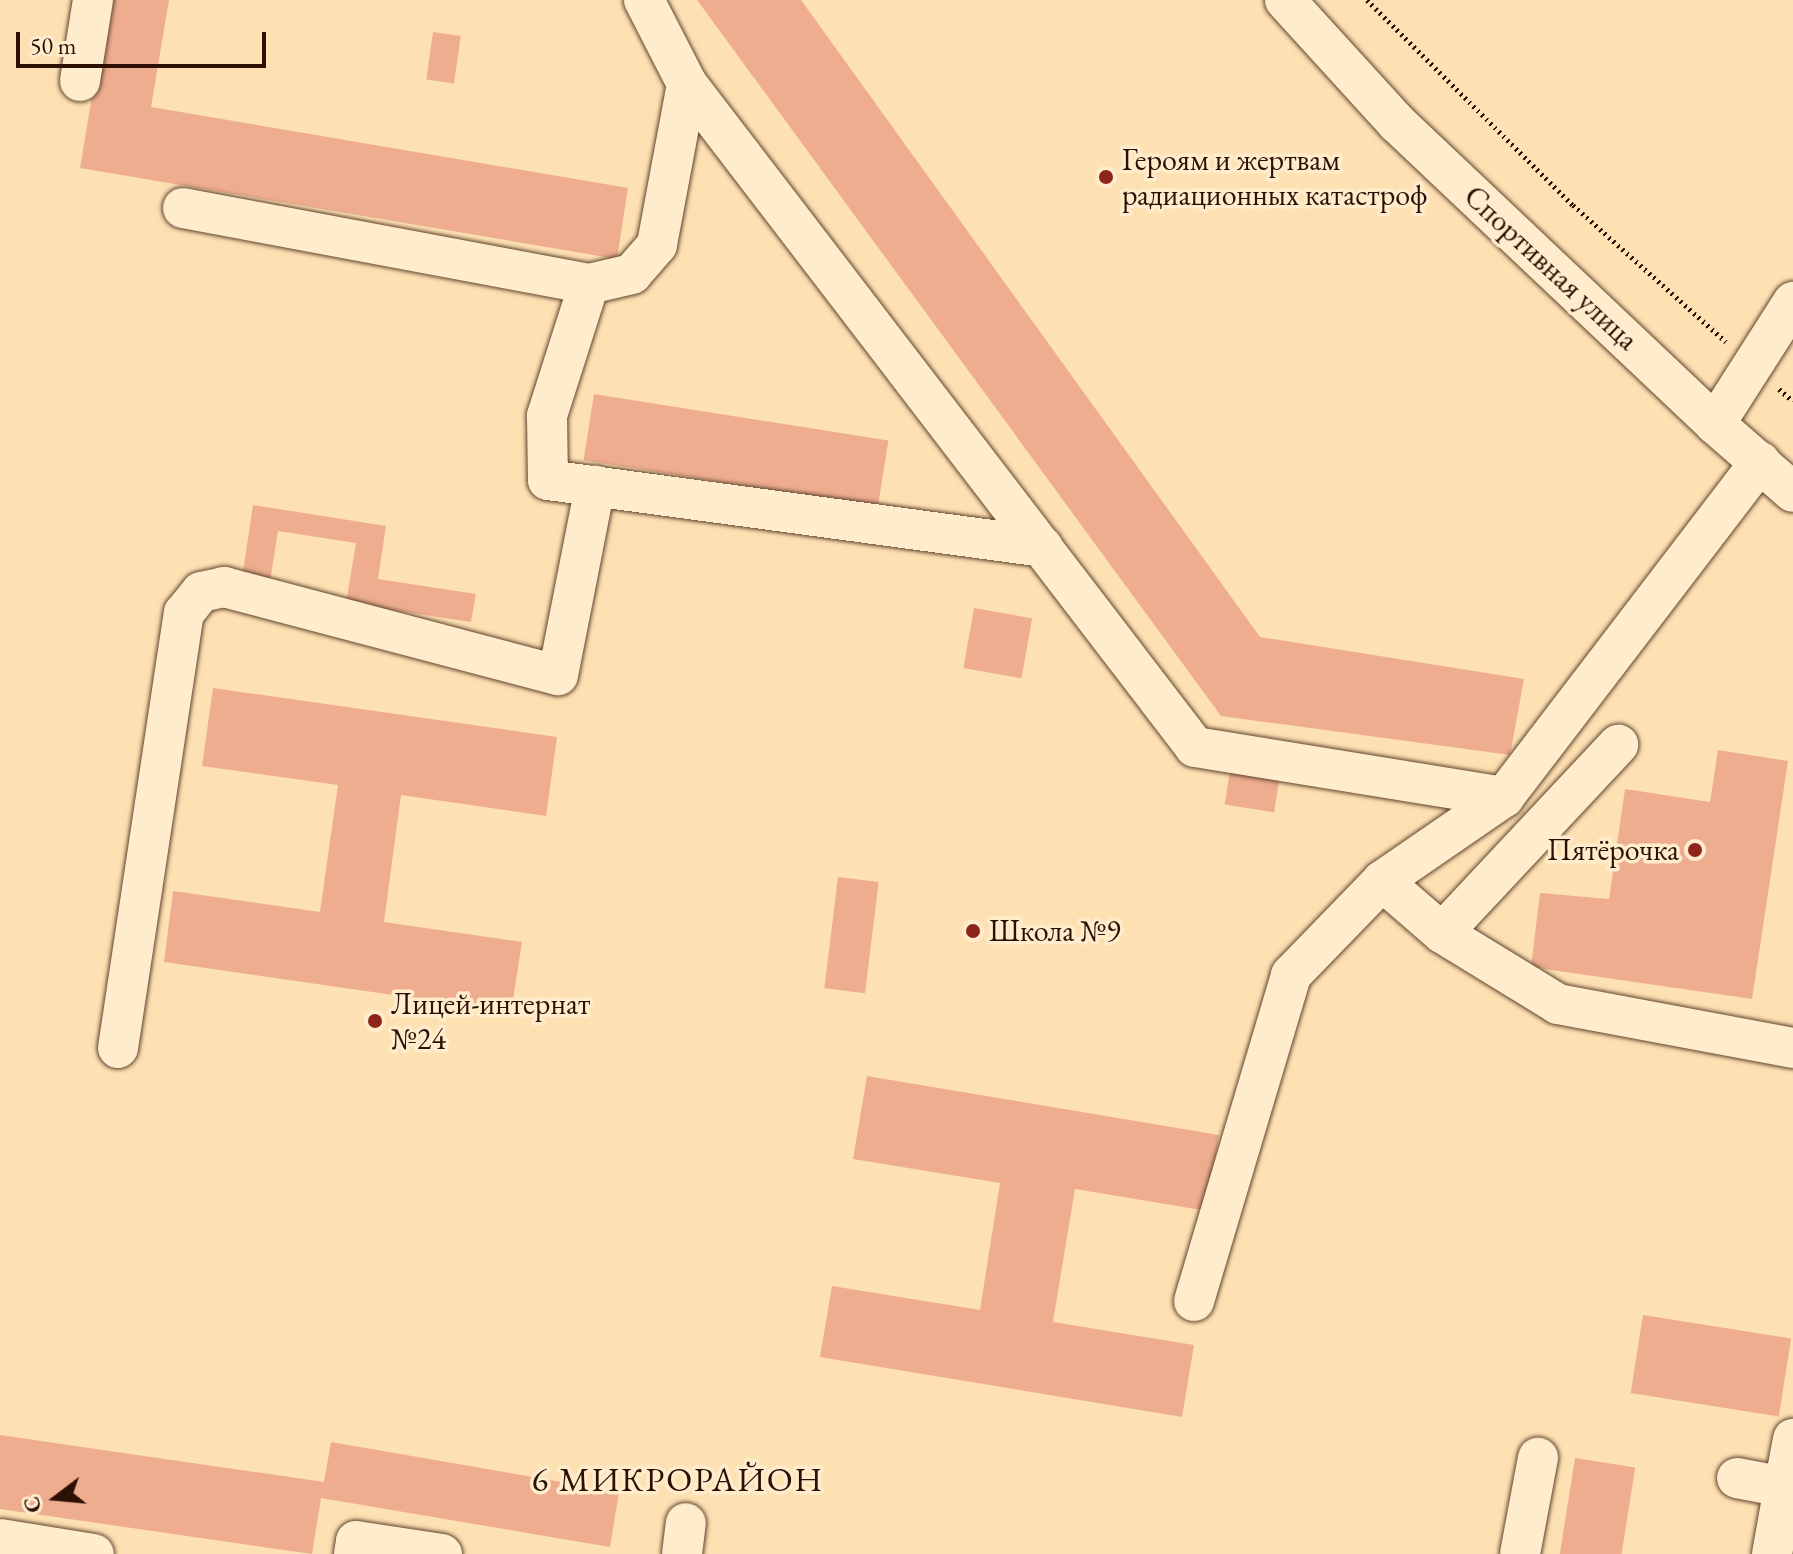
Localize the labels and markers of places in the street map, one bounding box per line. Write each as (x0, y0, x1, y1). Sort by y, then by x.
place label: Героям и жертвам радиационных катастроф (1122, 142, 1428, 212)
marker: Героям и жертвам радиационных катастроф (1097, 168, 1115, 186)
place label: Пятёрочка (1547, 832, 1679, 868)
marker: Пятёрочка (1686, 841, 1704, 859)
place label: Школа №9 (989, 913, 1121, 949)
marker: Школа №9 (964, 922, 982, 940)
place label: Лицей-интернат №24 (391, 986, 590, 1056)
marker: Лицей-интернат №24 (366, 1012, 384, 1030)

